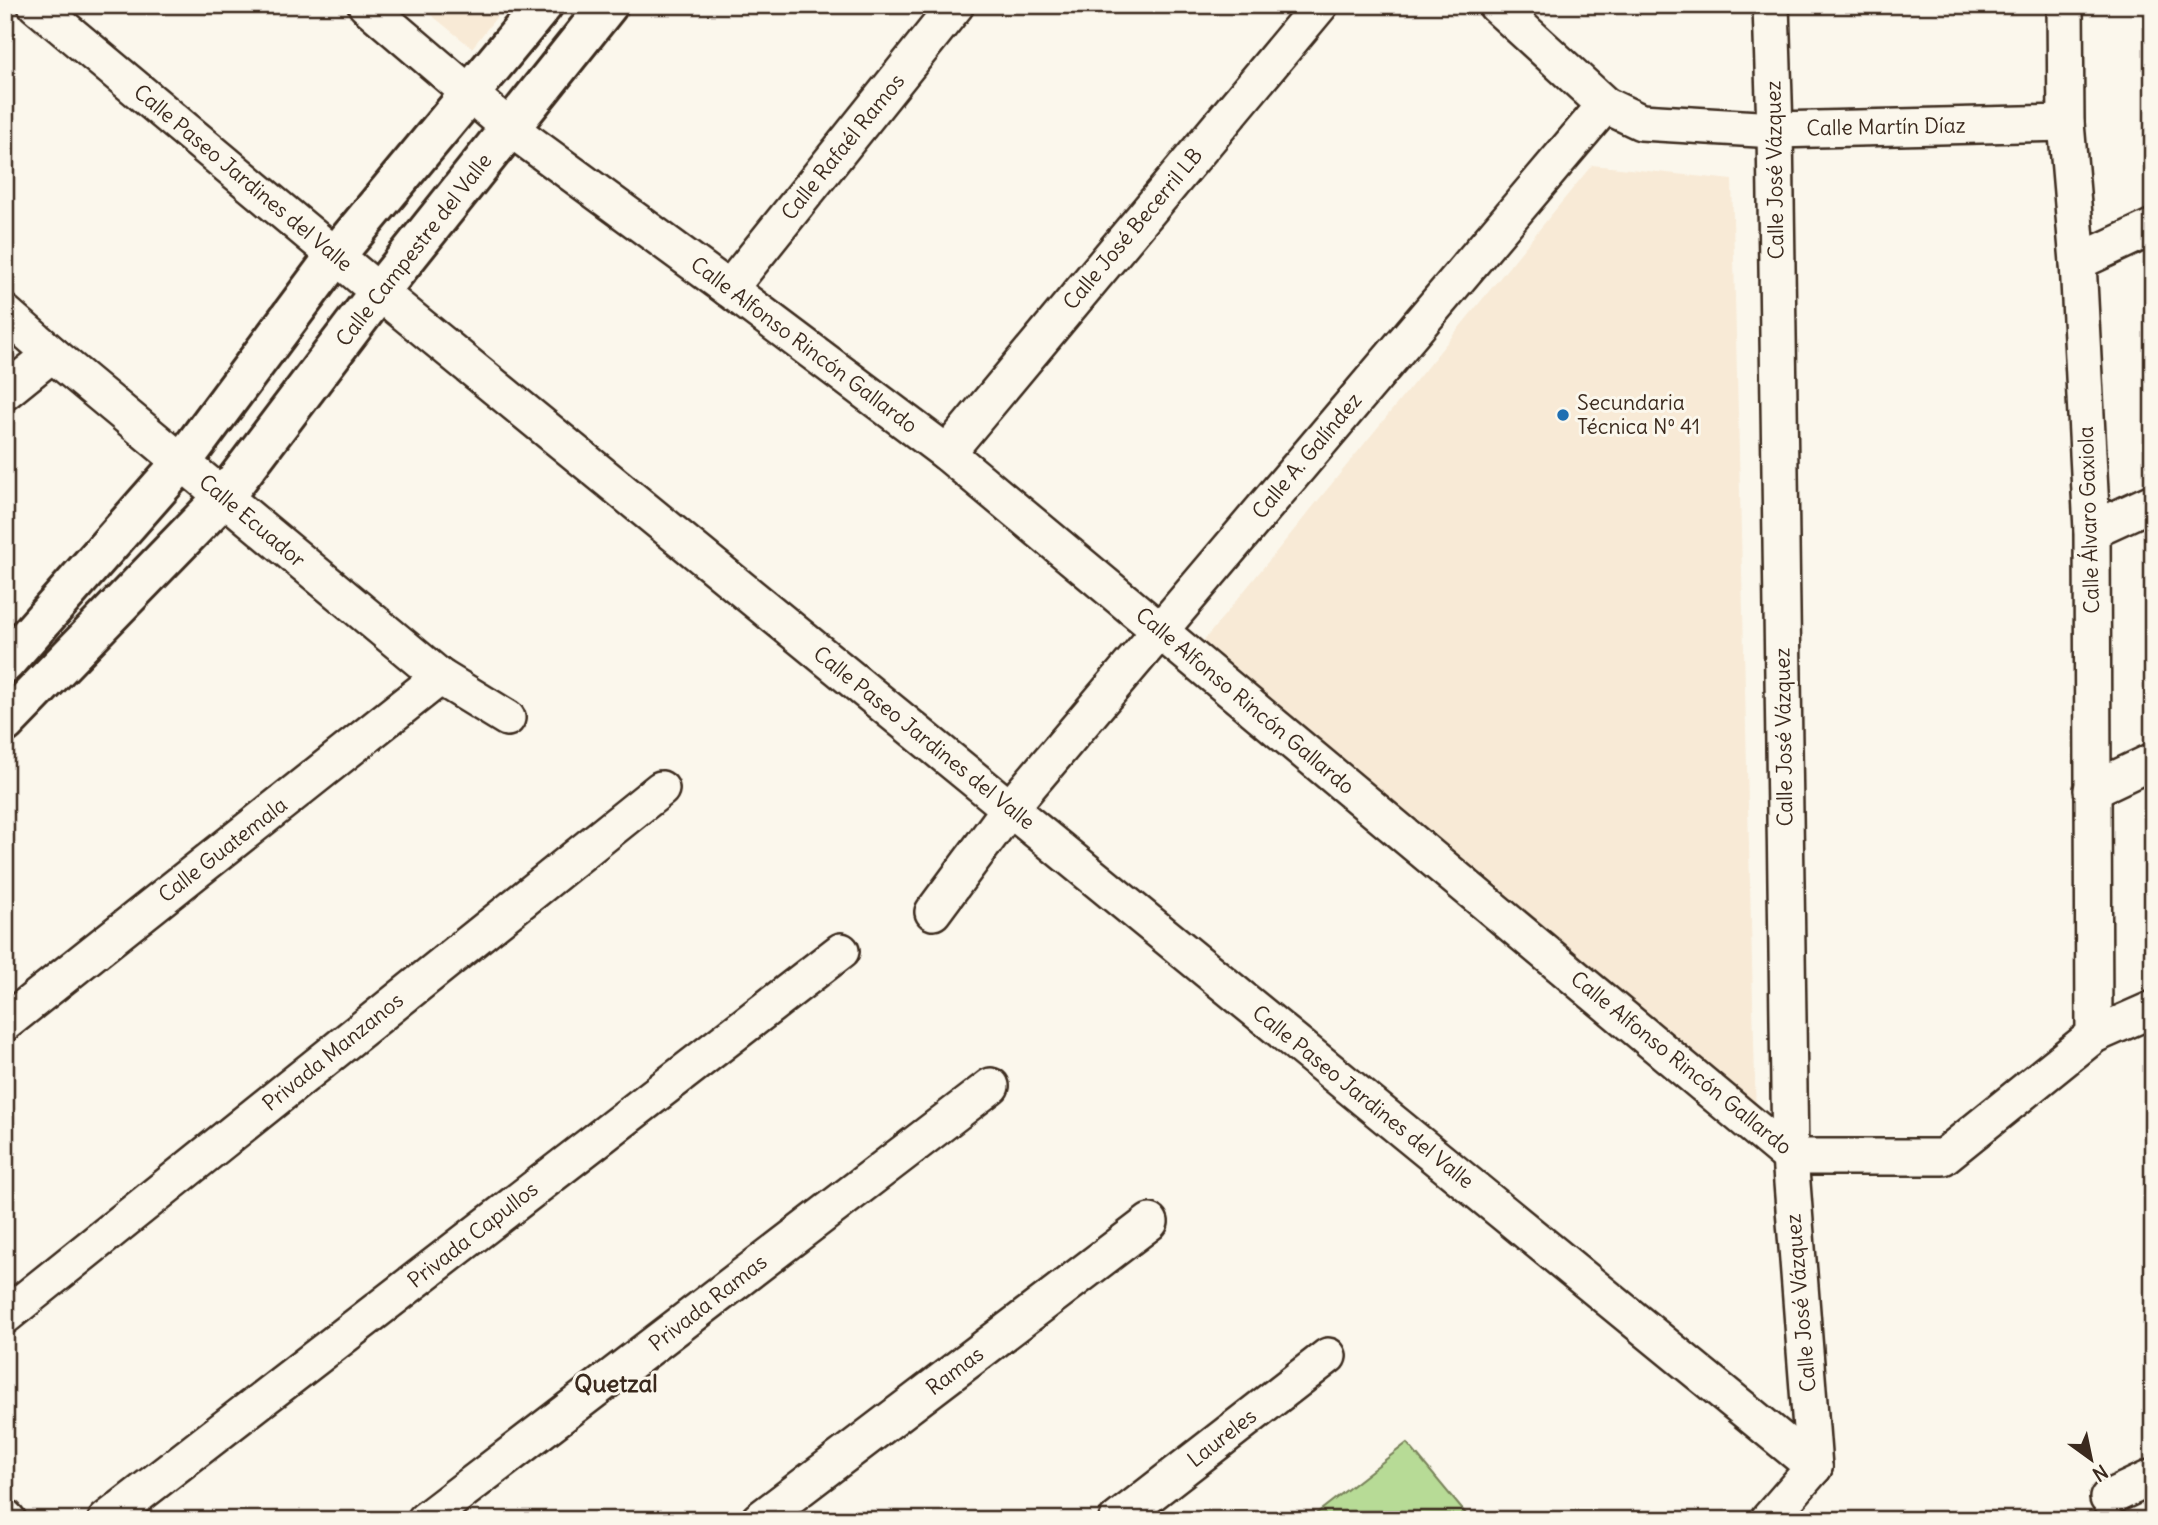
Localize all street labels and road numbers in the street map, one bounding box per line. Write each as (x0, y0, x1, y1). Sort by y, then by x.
street label: Calle Rafaél Ramos (775, 68, 910, 226)
street label: Calle Paseo Jardines del Valle (128, 78, 358, 277)
street label: Calle José Vázquez (1759, 80, 1790, 260)
street label: Calle Martín Díaz (1806, 112, 1966, 141)
street label: Calle José Becerril LB (1057, 142, 1208, 315)
street label: Calle Campestre del Valle (330, 148, 497, 352)
street label: Calle Alfonso Rincón Gallardo (685, 250, 923, 439)
street label: Calle A. Galíndez (1246, 387, 1367, 524)
street label: Calle Álvaro Gaxiola (2072, 426, 2105, 614)
street label: Calle Ecuador (194, 468, 311, 573)
street label: Calle Alfonso Rincón Gallardo (1130, 601, 1360, 800)
street label: Calle Paseo Jardines del Valle (808, 640, 1041, 835)
street label: Calle José Vázquez (1768, 647, 1799, 827)
street label: Calle Guatemala (153, 791, 292, 908)
street label: Calle Alfonso Rincón Gallardo (1565, 965, 1798, 1160)
street label: Privada Manzanos (257, 986, 409, 1117)
street label: Calle Paseo Jardines del Valle (1247, 999, 1480, 1194)
street label: Privada Capullos (402, 1175, 543, 1294)
street label: Calle José Vázquez (1779, 1213, 1822, 1393)
street label: Privada Ramas (643, 1248, 772, 1357)
street label: Ramas (921, 1340, 989, 1401)
street label: Laureles (1182, 1402, 1262, 1473)

